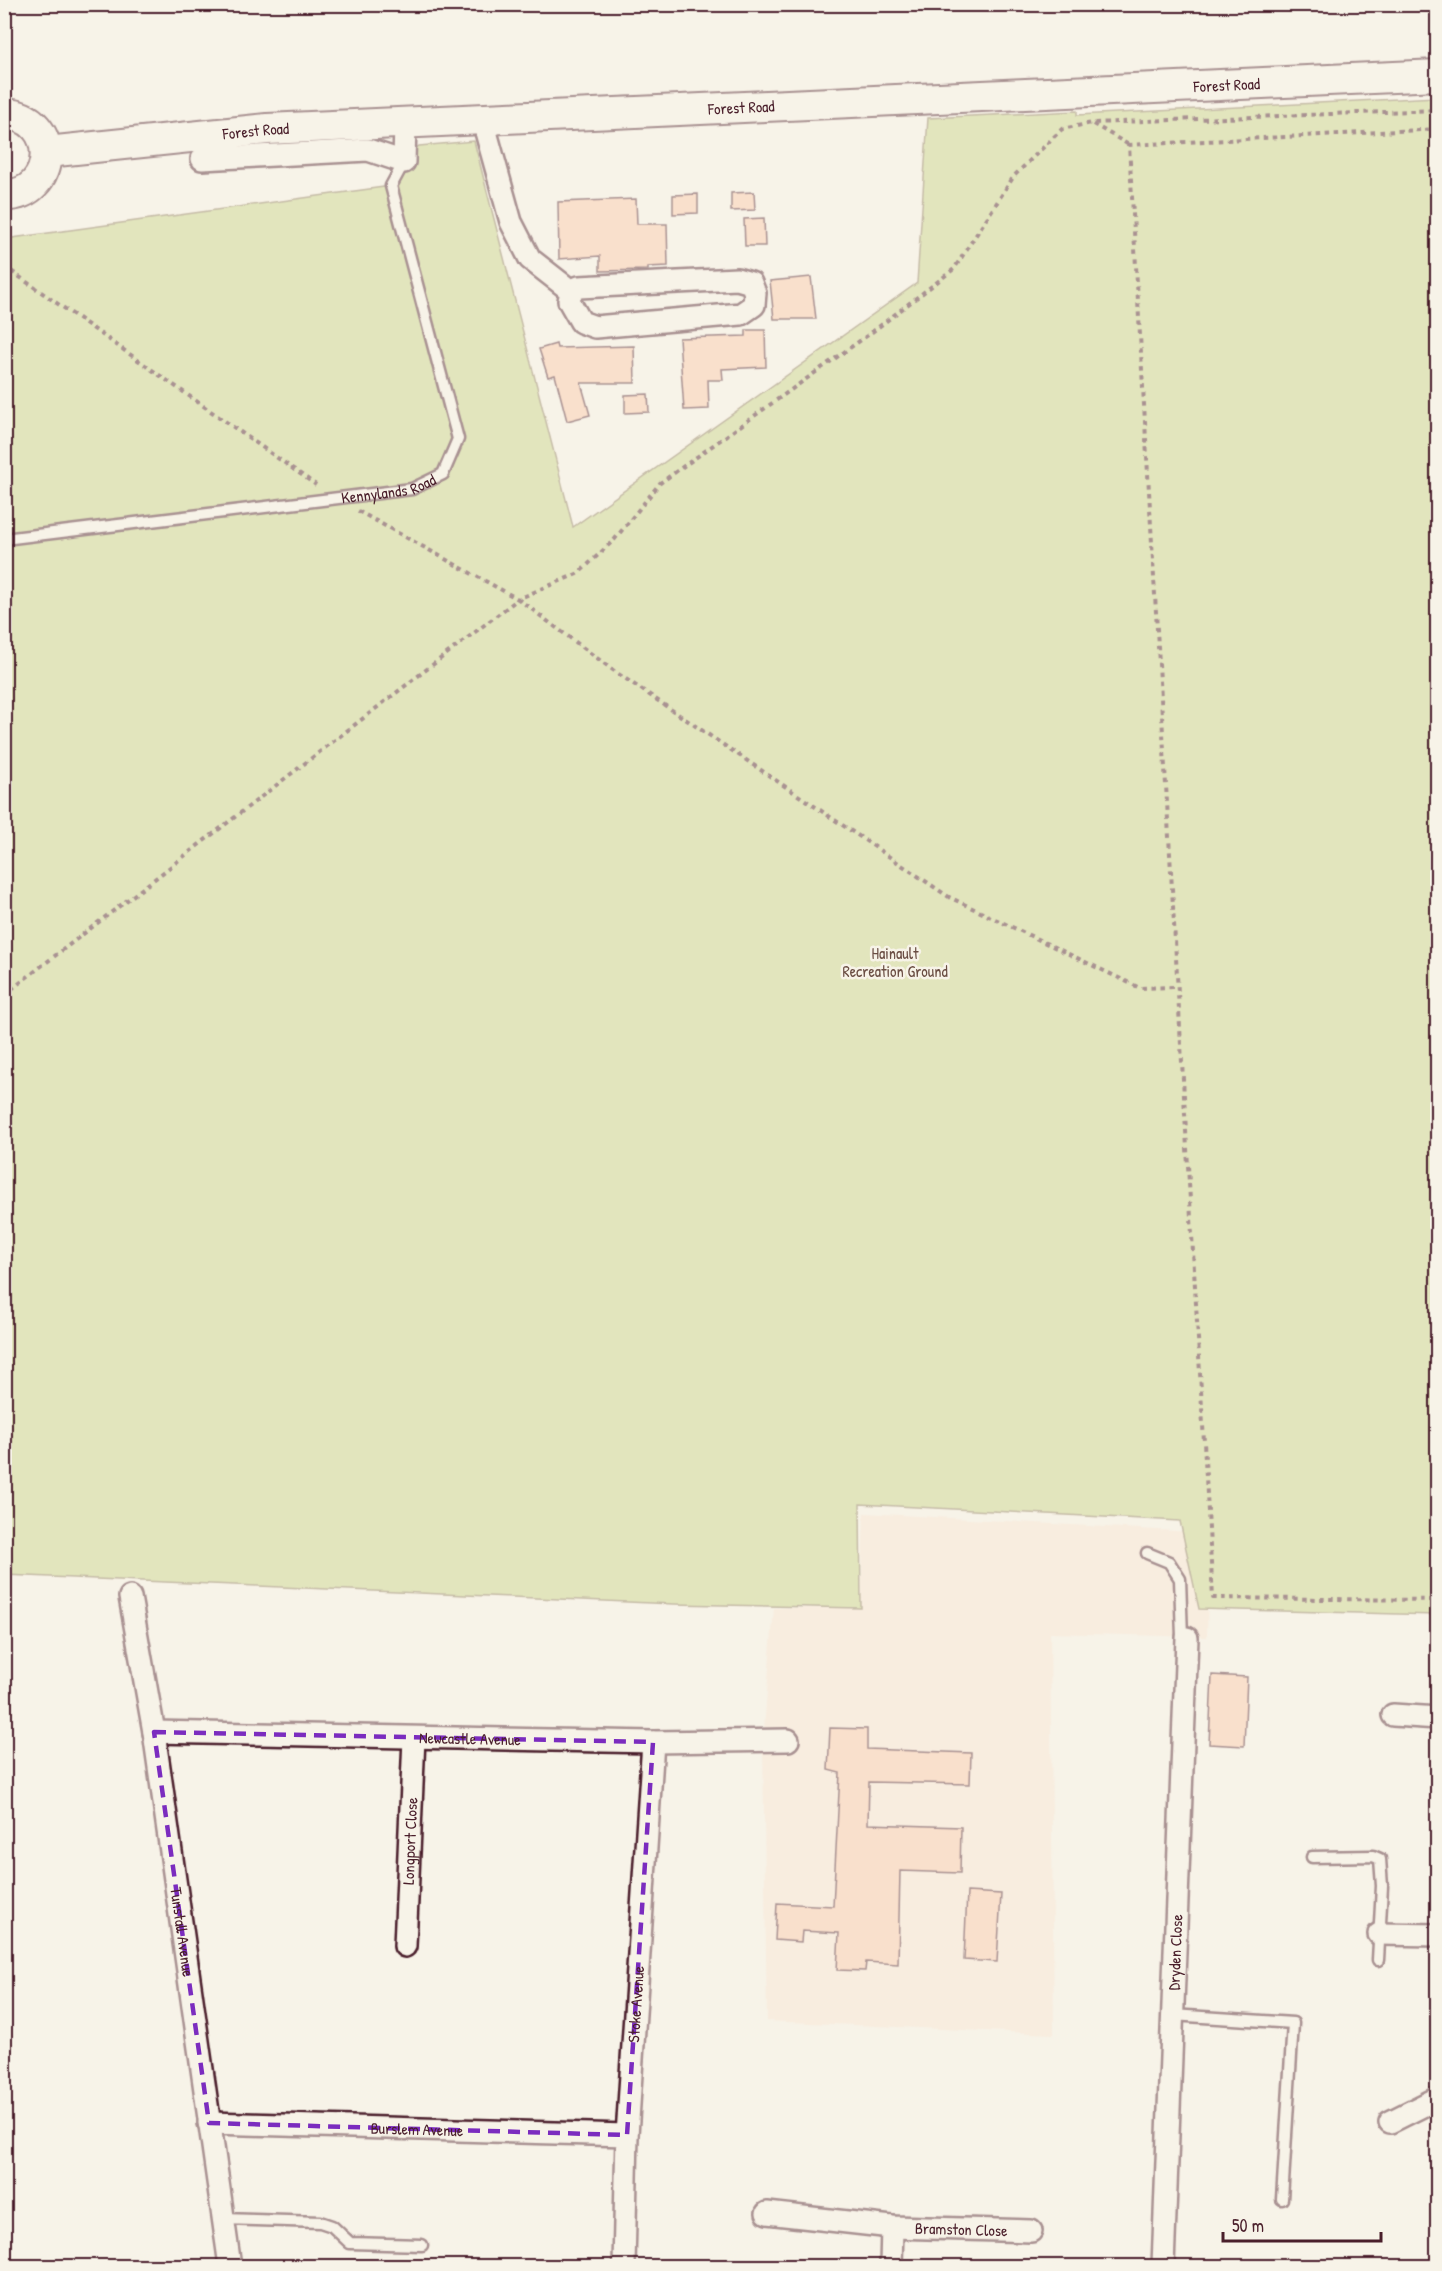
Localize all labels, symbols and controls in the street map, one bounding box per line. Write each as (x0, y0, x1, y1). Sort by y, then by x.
street label: Forest Road (1192, 72, 1261, 97)
street label: Forest Road (707, 95, 775, 120)
street label: Forest Road (221, 117, 290, 145)
street label: Kennylands Road (340, 468, 439, 509)
park label: Hainault Recreation Ground (842, 942, 948, 982)
street label: Newcastle Avenue (419, 1726, 521, 1750)
street label: Longport Close (397, 1796, 422, 1885)
street label: Tunstall Avenue (165, 1886, 200, 1979)
street label: Dryden Close (1163, 1913, 1187, 1991)
street label: Stoke Avenue (622, 1965, 649, 2043)
street label: Burslem Avenue (370, 2117, 464, 2141)
scale bar (1223, 2205, 1380, 2243)
text: 50 m (1232, 2213, 1264, 2238)
street label: Bramston Close (915, 2217, 1008, 2241)

